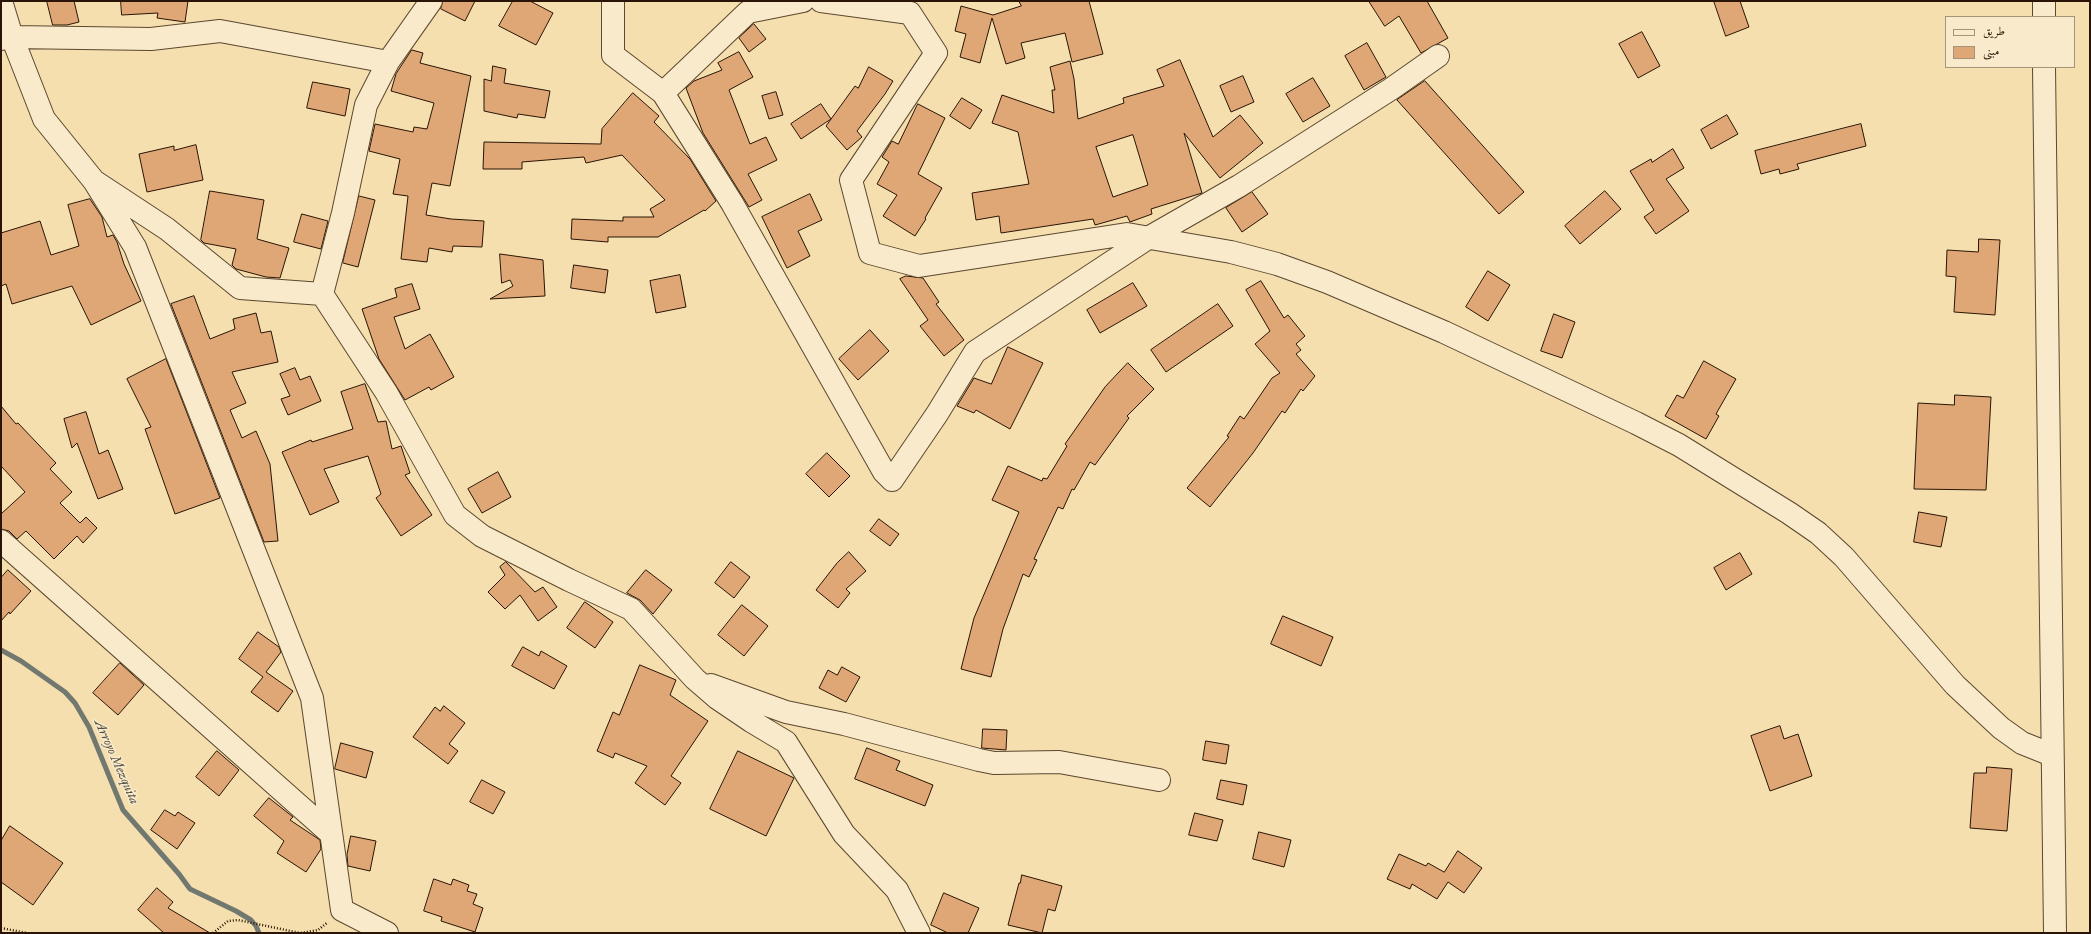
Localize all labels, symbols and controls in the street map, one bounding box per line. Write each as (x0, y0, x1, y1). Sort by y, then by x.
legend (1945, 16, 2075, 68)
text: طريق (1983, 24, 2005, 38)
text: مبنى (1983, 44, 1999, 58)
water label: Arroyo Mezquita (90, 717, 142, 807)

